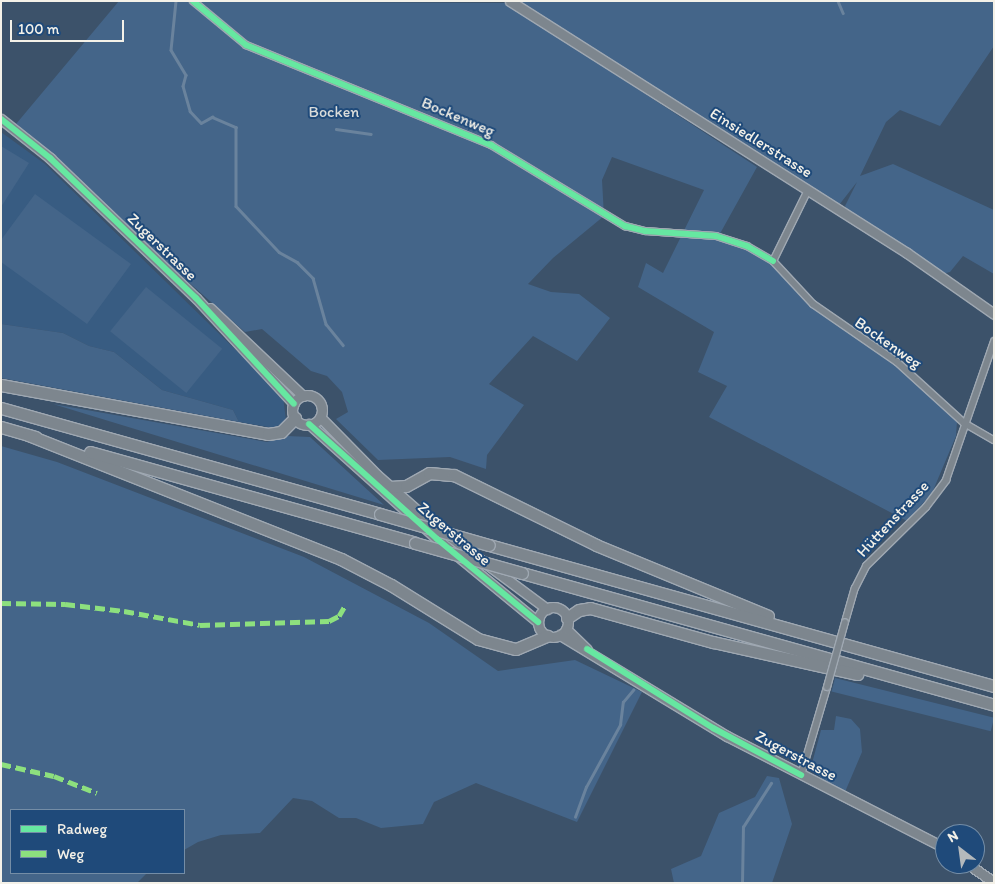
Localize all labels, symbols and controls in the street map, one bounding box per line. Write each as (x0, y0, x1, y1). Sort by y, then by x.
scale bar (12, 10, 126, 42)
text: 100 m (18, 20, 59, 38)
street label: Bockenweg (419, 93, 497, 141)
park label: Bocken (309, 102, 359, 122)
street label: Einsiedlerstrasse (706, 104, 816, 182)
street label: Zugerstrasse (123, 209, 201, 285)
street label: Bockenweg (851, 313, 925, 373)
street label: Hüttenstrasse (853, 477, 933, 561)
street label: Zugerstrasse (414, 498, 494, 570)
street label: Zugerstrasse (752, 727, 840, 785)
legend (10, 809, 185, 874)
text: Radweg (57, 820, 107, 838)
north arrow (935, 824, 985, 874)
text: N (944, 827, 961, 846)
text: Weg (57, 845, 84, 863)

